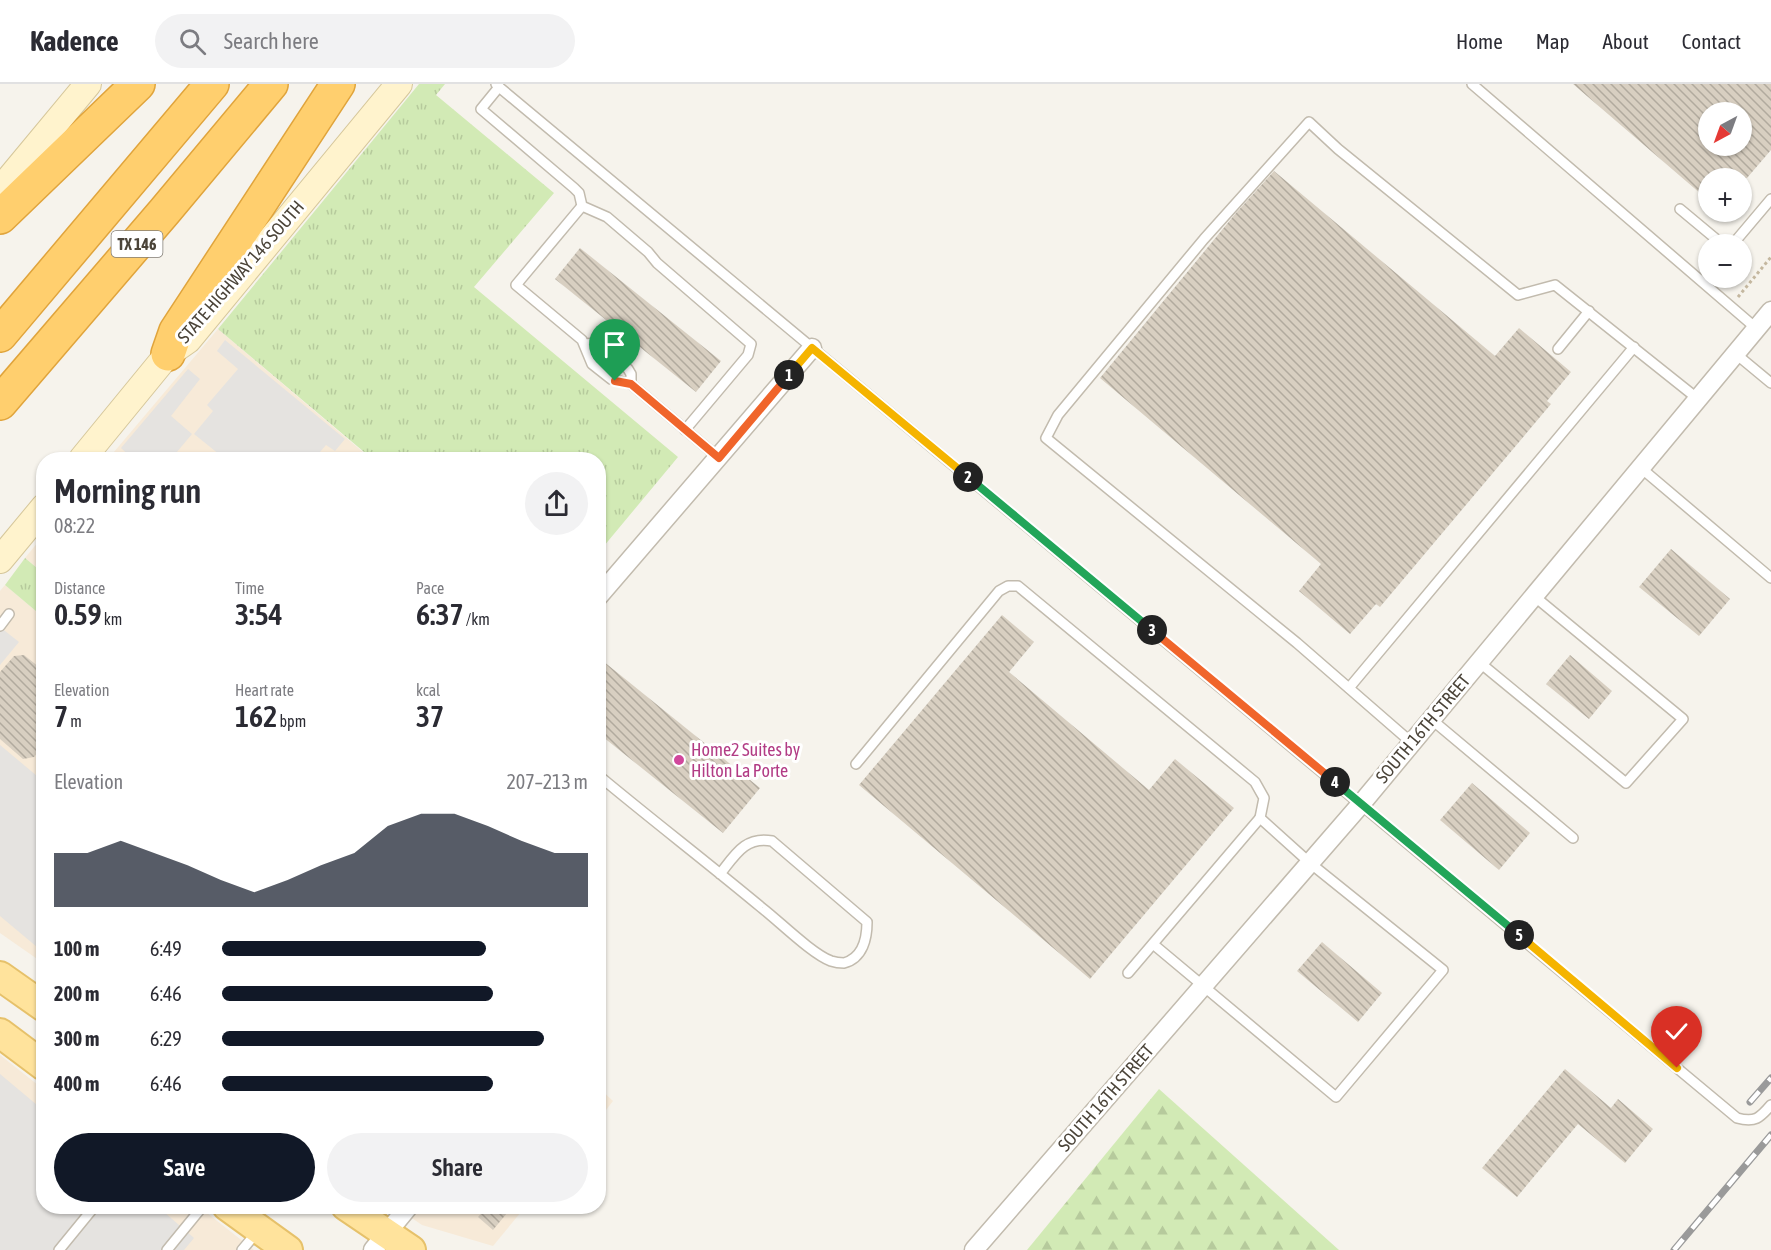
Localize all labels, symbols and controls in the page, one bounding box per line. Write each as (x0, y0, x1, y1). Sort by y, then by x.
search box (155, 14, 575, 68)
text: Kadence (30, 25, 119, 57)
icon: search (176, 25, 209, 58)
text: Search here (224, 28, 319, 54)
text: Home (1456, 29, 1503, 53)
text: Map (1536, 29, 1570, 53)
text: About (1603, 29, 1649, 53)
text: Contact (1682, 29, 1741, 53)
north arrow (1698, 102, 1752, 156)
map controls (1698, 102, 1752, 288)
button: + (1698, 168, 1752, 222)
street label: STATE HIGHWAY 146 SOUTH (173, 196, 308, 347)
road number: TX 146 (112, 231, 162, 257)
button: − (1698, 234, 1752, 288)
pin (589, 319, 640, 381)
icon: arrive (598, 328, 631, 361)
pin: 1 (774, 360, 804, 390)
text: 1 (785, 366, 793, 384)
pin: 2 (953, 462, 983, 492)
text: 2 (964, 468, 972, 486)
text: Morning run (54, 472, 201, 510)
button: share (525, 472, 588, 535)
text: 08:22 (54, 514, 95, 537)
text: Distance (54, 579, 105, 597)
text: Time (235, 579, 264, 597)
text: Pace (416, 579, 444, 597)
text: 0.59 (54, 597, 102, 631)
text: 3:54 (235, 597, 283, 631)
text: 6:37 (416, 597, 464, 631)
text: km (102, 610, 122, 628)
text: /km (464, 610, 490, 628)
pin: 3 (1137, 615, 1167, 645)
text: 3 (1148, 621, 1156, 639)
street label: SOUTH 16TH STREET (1371, 670, 1474, 787)
text: Elevation (54, 681, 109, 699)
text: Heart rate (235, 681, 294, 699)
text: kcal (416, 681, 440, 699)
text: 7 (54, 699, 68, 733)
text: 162 (235, 699, 277, 733)
text: 37 (416, 699, 444, 733)
text: m (68, 712, 82, 730)
text: bpm (277, 712, 306, 730)
place label: Home2 Suites by Hilton La Porte (691, 739, 800, 781)
marker: Home2 Suites by Hilton La Porte (672, 753, 686, 767)
pin: 4 (1320, 767, 1350, 797)
text: Elevation (54, 770, 123, 793)
text: 207–213 m (506, 770, 588, 793)
text: 4 (1331, 773, 1339, 791)
pin: 5 (1504, 920, 1534, 950)
text: 5 (1515, 926, 1523, 944)
text: 100 m (54, 937, 99, 960)
text: 6:49 (150, 937, 182, 960)
text: 200 m (54, 982, 99, 1005)
text: 6:46 (150, 982, 182, 1005)
pin (1651, 1006, 1702, 1068)
icon: check (1660, 1015, 1693, 1048)
text: 300 m (54, 1027, 99, 1050)
text: 6:29 (150, 1027, 182, 1050)
street label: SOUTH 16TH STREET (1053, 1040, 1158, 1155)
text: 400 m (54, 1072, 99, 1095)
text: 6:46 (150, 1072, 182, 1095)
button: Save (54, 1133, 315, 1202)
button: Share (327, 1133, 588, 1202)

